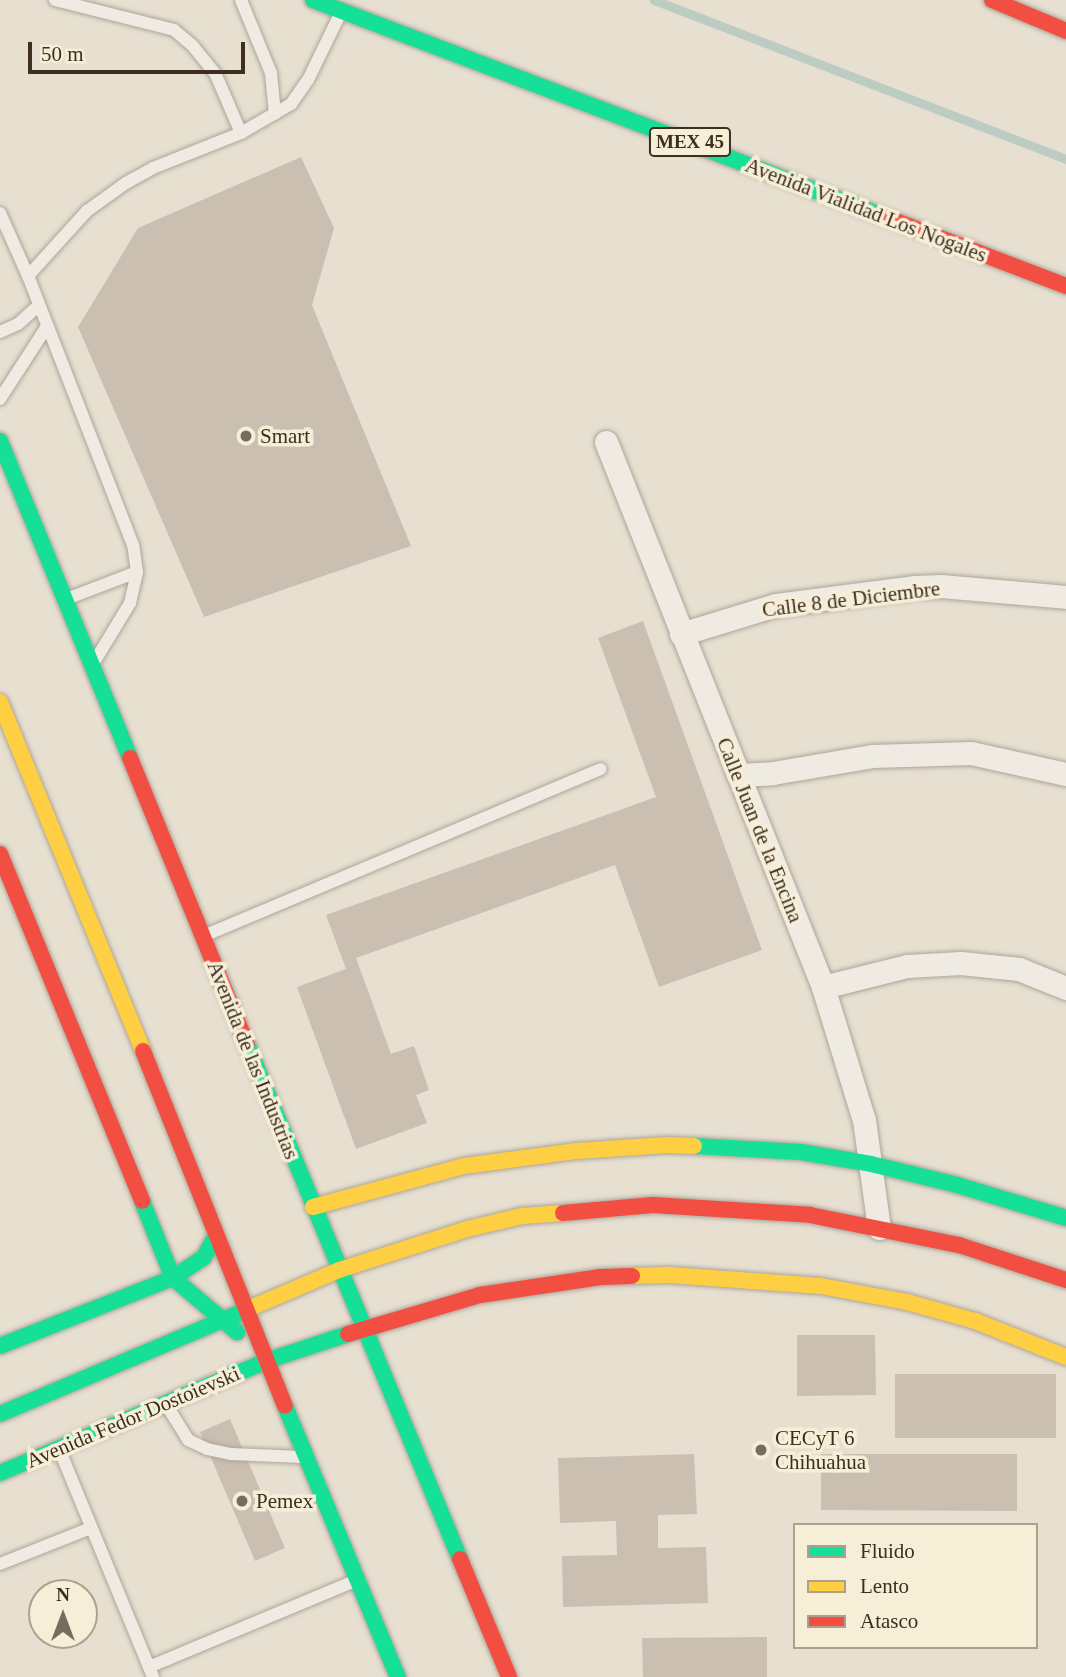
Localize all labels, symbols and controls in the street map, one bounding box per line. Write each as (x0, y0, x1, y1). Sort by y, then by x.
scale bar (32, 28, 248, 72)
text: 50 m (41, 42, 84, 66)
road number: MEX 45 (648, 126, 732, 158)
street label: Avenida Vialidad Los Nogales (742, 152, 990, 268)
place label: Smart (260, 423, 310, 449)
marker: Smart (238, 428, 254, 444)
street label: Calle 8 de Diciembre (761, 576, 941, 622)
street label: Calle Juan de la Encina (711, 734, 809, 926)
street label: Avenida de las Industrias (202, 957, 304, 1163)
street label: Avenida Fedor Dostoievski (22, 1361, 244, 1473)
place label: CECyT 6 Chihuahua (775, 1425, 866, 1475)
marker: CECyT 6 Chihuahua (753, 1442, 769, 1458)
place label: Pemex (256, 1488, 313, 1514)
marker: Pemex (234, 1493, 250, 1509)
legend (793, 1523, 1038, 1649)
text: Fluido (860, 1539, 915, 1563)
text: Lento (860, 1574, 909, 1598)
north arrow (28, 1579, 98, 1649)
text: N (56, 1584, 70, 1605)
text: Atasco (860, 1609, 918, 1633)

